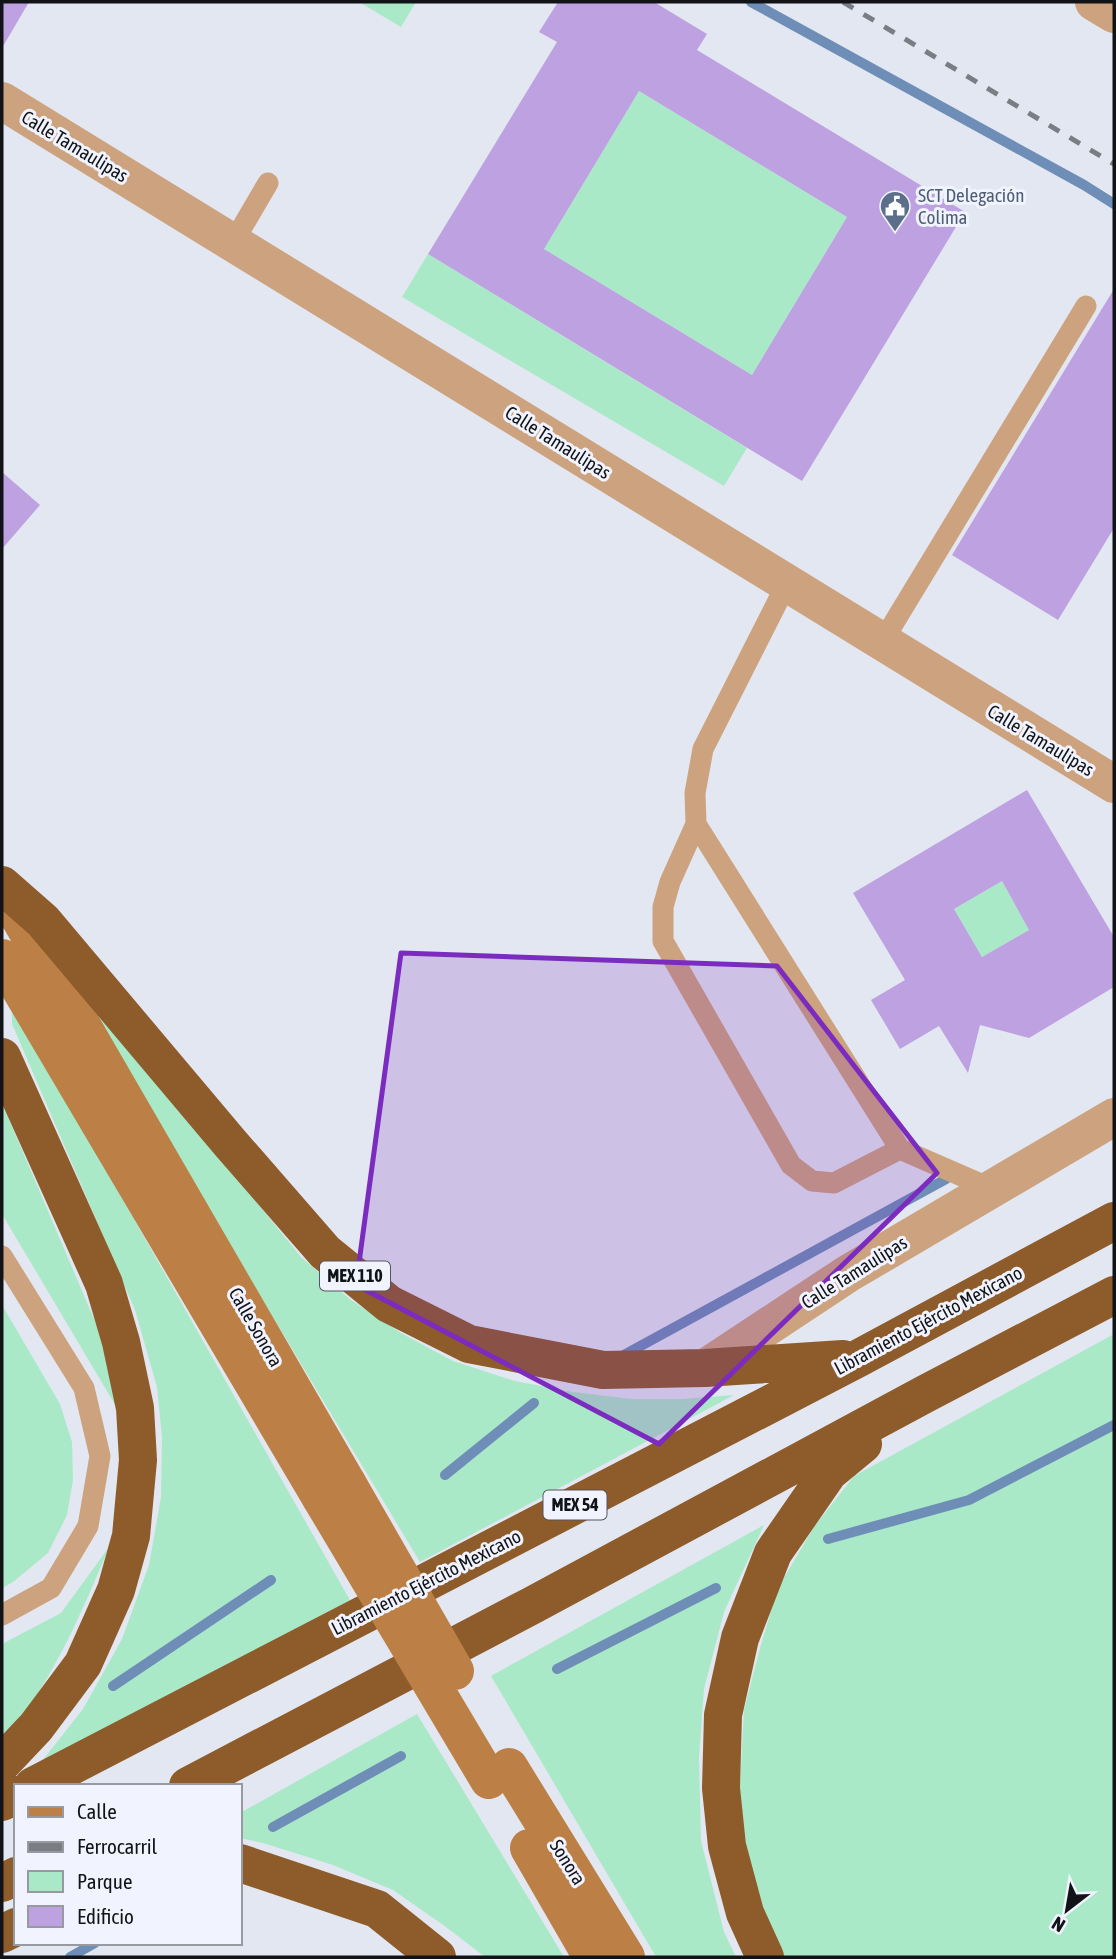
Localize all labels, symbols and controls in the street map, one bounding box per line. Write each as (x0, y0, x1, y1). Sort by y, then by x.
street label: Calle Tamaulipas (18, 106, 132, 186)
place label: SCT Delegación Colima (918, 184, 1024, 228)
public building icon: SCT Delegación Colima (878, 189, 912, 233)
street label: Calle Tamaulipas (501, 401, 615, 483)
street label: Calle Tamaulipas (984, 700, 1098, 780)
street label: Calle Tamaulipas (797, 1231, 911, 1313)
road number: MEX 110 (320, 1261, 390, 1290)
street label: Libramiento Ejército Mexicano (830, 1261, 1026, 1379)
street label: Calle Sonora (225, 1284, 287, 1370)
road number: MEX 54 (544, 1490, 606, 1520)
street label: Libramiento Ejército Mexicano (328, 1525, 524, 1639)
legend (14, 1784, 242, 1945)
text: Calle (77, 1799, 117, 1823)
text: Ferrocarril (77, 1834, 158, 1858)
street label: Sonora (546, 1835, 590, 1889)
text: Parque (77, 1869, 132, 1893)
north arrow (1032, 1875, 1102, 1945)
text: Edificio (77, 1904, 134, 1928)
text: N (1048, 1912, 1069, 1937)

